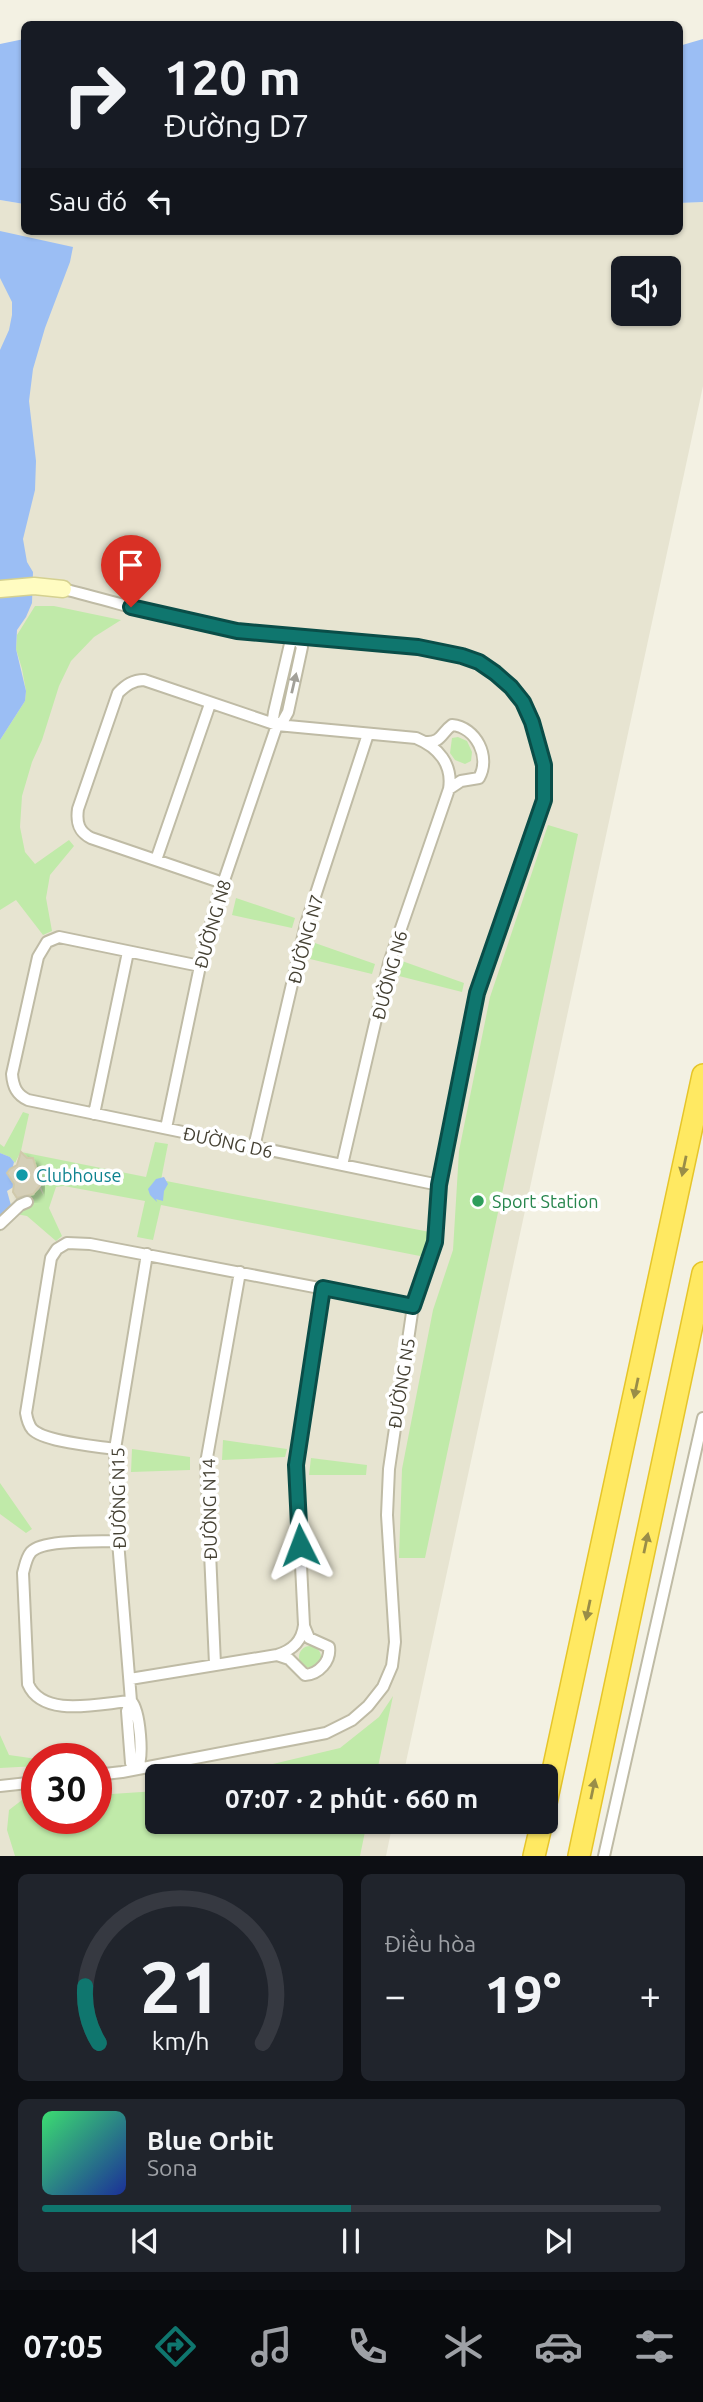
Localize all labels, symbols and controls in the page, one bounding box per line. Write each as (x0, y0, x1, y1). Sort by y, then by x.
icon: right (49, 49, 140, 140)
text: 120 m (164, 49, 301, 104)
text: Đường D7 (164, 107, 309, 143)
icon: left (141, 182, 179, 220)
text: Sau đó (49, 187, 127, 216)
map controls (611, 256, 681, 326)
button: sound (611, 256, 681, 326)
pin (101, 535, 161, 607)
icon: arrive (112, 546, 150, 584)
one-way arrow (289, 672, 300, 694)
street label: ĐƯỜNG N8 (189, 877, 234, 971)
street label: ĐƯỜNG N7 (282, 892, 326, 986)
street label: ĐƯỜNG N6 (366, 928, 410, 1022)
street label: ĐƯỜNG D6 (181, 1122, 275, 1161)
one-way arrow (678, 1155, 689, 1177)
place label: Clubhouse (36, 1165, 121, 1185)
marker: Clubhouse (14, 1167, 30, 1183)
place label: Sport Station (492, 1191, 599, 1211)
marker: Sport Station (470, 1193, 486, 1209)
street label: ĐƯỜNG N5 (383, 1336, 418, 1430)
one-way arrow (630, 1377, 641, 1399)
street label: ĐƯỜNG N15 (106, 1447, 129, 1549)
street label: ĐƯỜNG N14 (197, 1458, 220, 1560)
position arrow (263, 1508, 337, 1582)
one-way arrow (640, 1532, 651, 1554)
one-way arrow (582, 1599, 593, 1621)
speed limit sign: 30 (21, 1743, 112, 1834)
one-way arrow (588, 1778, 599, 1800)
text: 07:07 · 2 phút · 660 m (225, 1784, 478, 1813)
text: Điều hòa (385, 1931, 476, 1956)
text: 21 (139, 1946, 221, 2028)
text: 19° (484, 1965, 561, 2023)
text: − (385, 1974, 406, 2016)
text: + (640, 1974, 661, 2016)
text: km/h (151, 2027, 209, 2055)
text: Blue Orbit (147, 2126, 274, 2155)
text: Sona (147, 2155, 197, 2180)
icon: previous (126, 2222, 164, 2260)
icon: pause (332, 2222, 370, 2260)
icon: next (539, 2222, 577, 2260)
icon: directions (151, 2322, 200, 2371)
icon: music (247, 2322, 296, 2371)
icon: phone (343, 2322, 392, 2371)
icon: climate (439, 2322, 488, 2371)
icon: car (534, 2322, 583, 2371)
icon: filters (630, 2322, 679, 2371)
text: 07:05 (23, 2328, 104, 2364)

